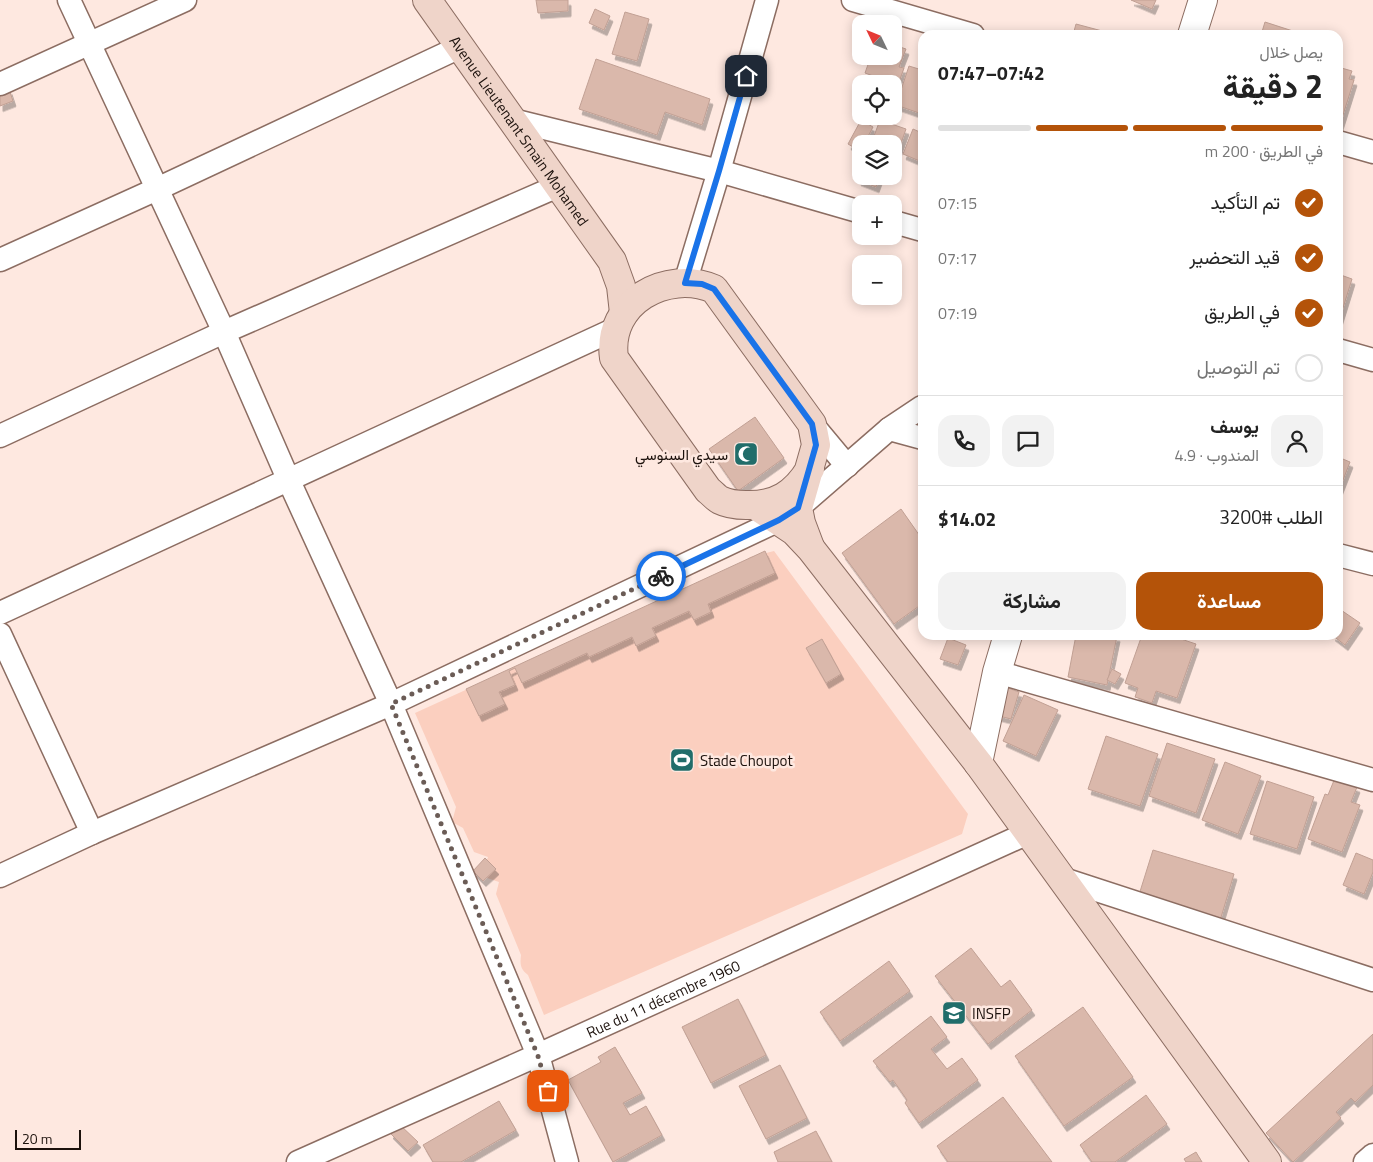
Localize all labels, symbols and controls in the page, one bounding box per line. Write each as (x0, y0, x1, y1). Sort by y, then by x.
north arrow (852, 15, 902, 65)
map controls (852, 15, 902, 305)
street label: Avenue Lieutenant Smain Mohamed (444, 31, 595, 230)
text: يصل خلال (1259, 40, 1323, 64)
pin (725, 55, 767, 97)
text: 07:42–07:47 (938, 58, 1045, 87)
icon: home (732, 62, 760, 90)
text: 2 دقيقة (1223, 62, 1323, 110)
button: locate (852, 75, 902, 125)
button: layers (852, 135, 902, 185)
text: في الطريق · 200 m (1205, 139, 1323, 163)
text: تم التأكيد (1210, 187, 1280, 216)
icon: check (1295, 189, 1323, 217)
text: 07:15 (938, 191, 977, 215)
button: + (852, 195, 902, 245)
text: قيد التحضير (1189, 242, 1280, 271)
icon: check (1295, 244, 1323, 272)
text: 07:17 (938, 246, 977, 270)
button: − (852, 255, 902, 305)
text: في الطريق (1204, 297, 1280, 326)
icon: check (1295, 299, 1323, 327)
text: 07:19 (938, 301, 977, 325)
text: تم التوصيل (1197, 352, 1280, 381)
text: يوسف (1210, 411, 1259, 440)
button: phone (938, 415, 990, 467)
button: chat (1002, 415, 1054, 467)
button: person (1271, 415, 1323, 467)
mosque icon: سيدي السنوسي (733, 441, 759, 467)
place label: سيدي السنوسي (635, 443, 728, 468)
text: المندوب · 4.9 (1175, 443, 1259, 467)
text: الطلب #3200 (1219, 502, 1323, 531)
text: $14.02 (938, 504, 996, 533)
courier (636, 551, 686, 601)
icon: bike (647, 562, 675, 590)
button: مشاركة (938, 572, 1126, 630)
button: مساعدة (1136, 572, 1323, 630)
sports icon: Stade Choupot (669, 747, 695, 773)
place label: Stade Choupot (700, 749, 793, 772)
street label: Rue du 11 décembre 1960 (582, 953, 744, 1043)
school or university icon: INSFP (941, 1000, 967, 1026)
place label: INSFP (972, 1002, 1011, 1025)
pin (527, 1070, 569, 1112)
icon: bag (534, 1077, 562, 1105)
scale bar (15, 1127, 81, 1150)
text: 20 m (22, 1128, 52, 1149)

